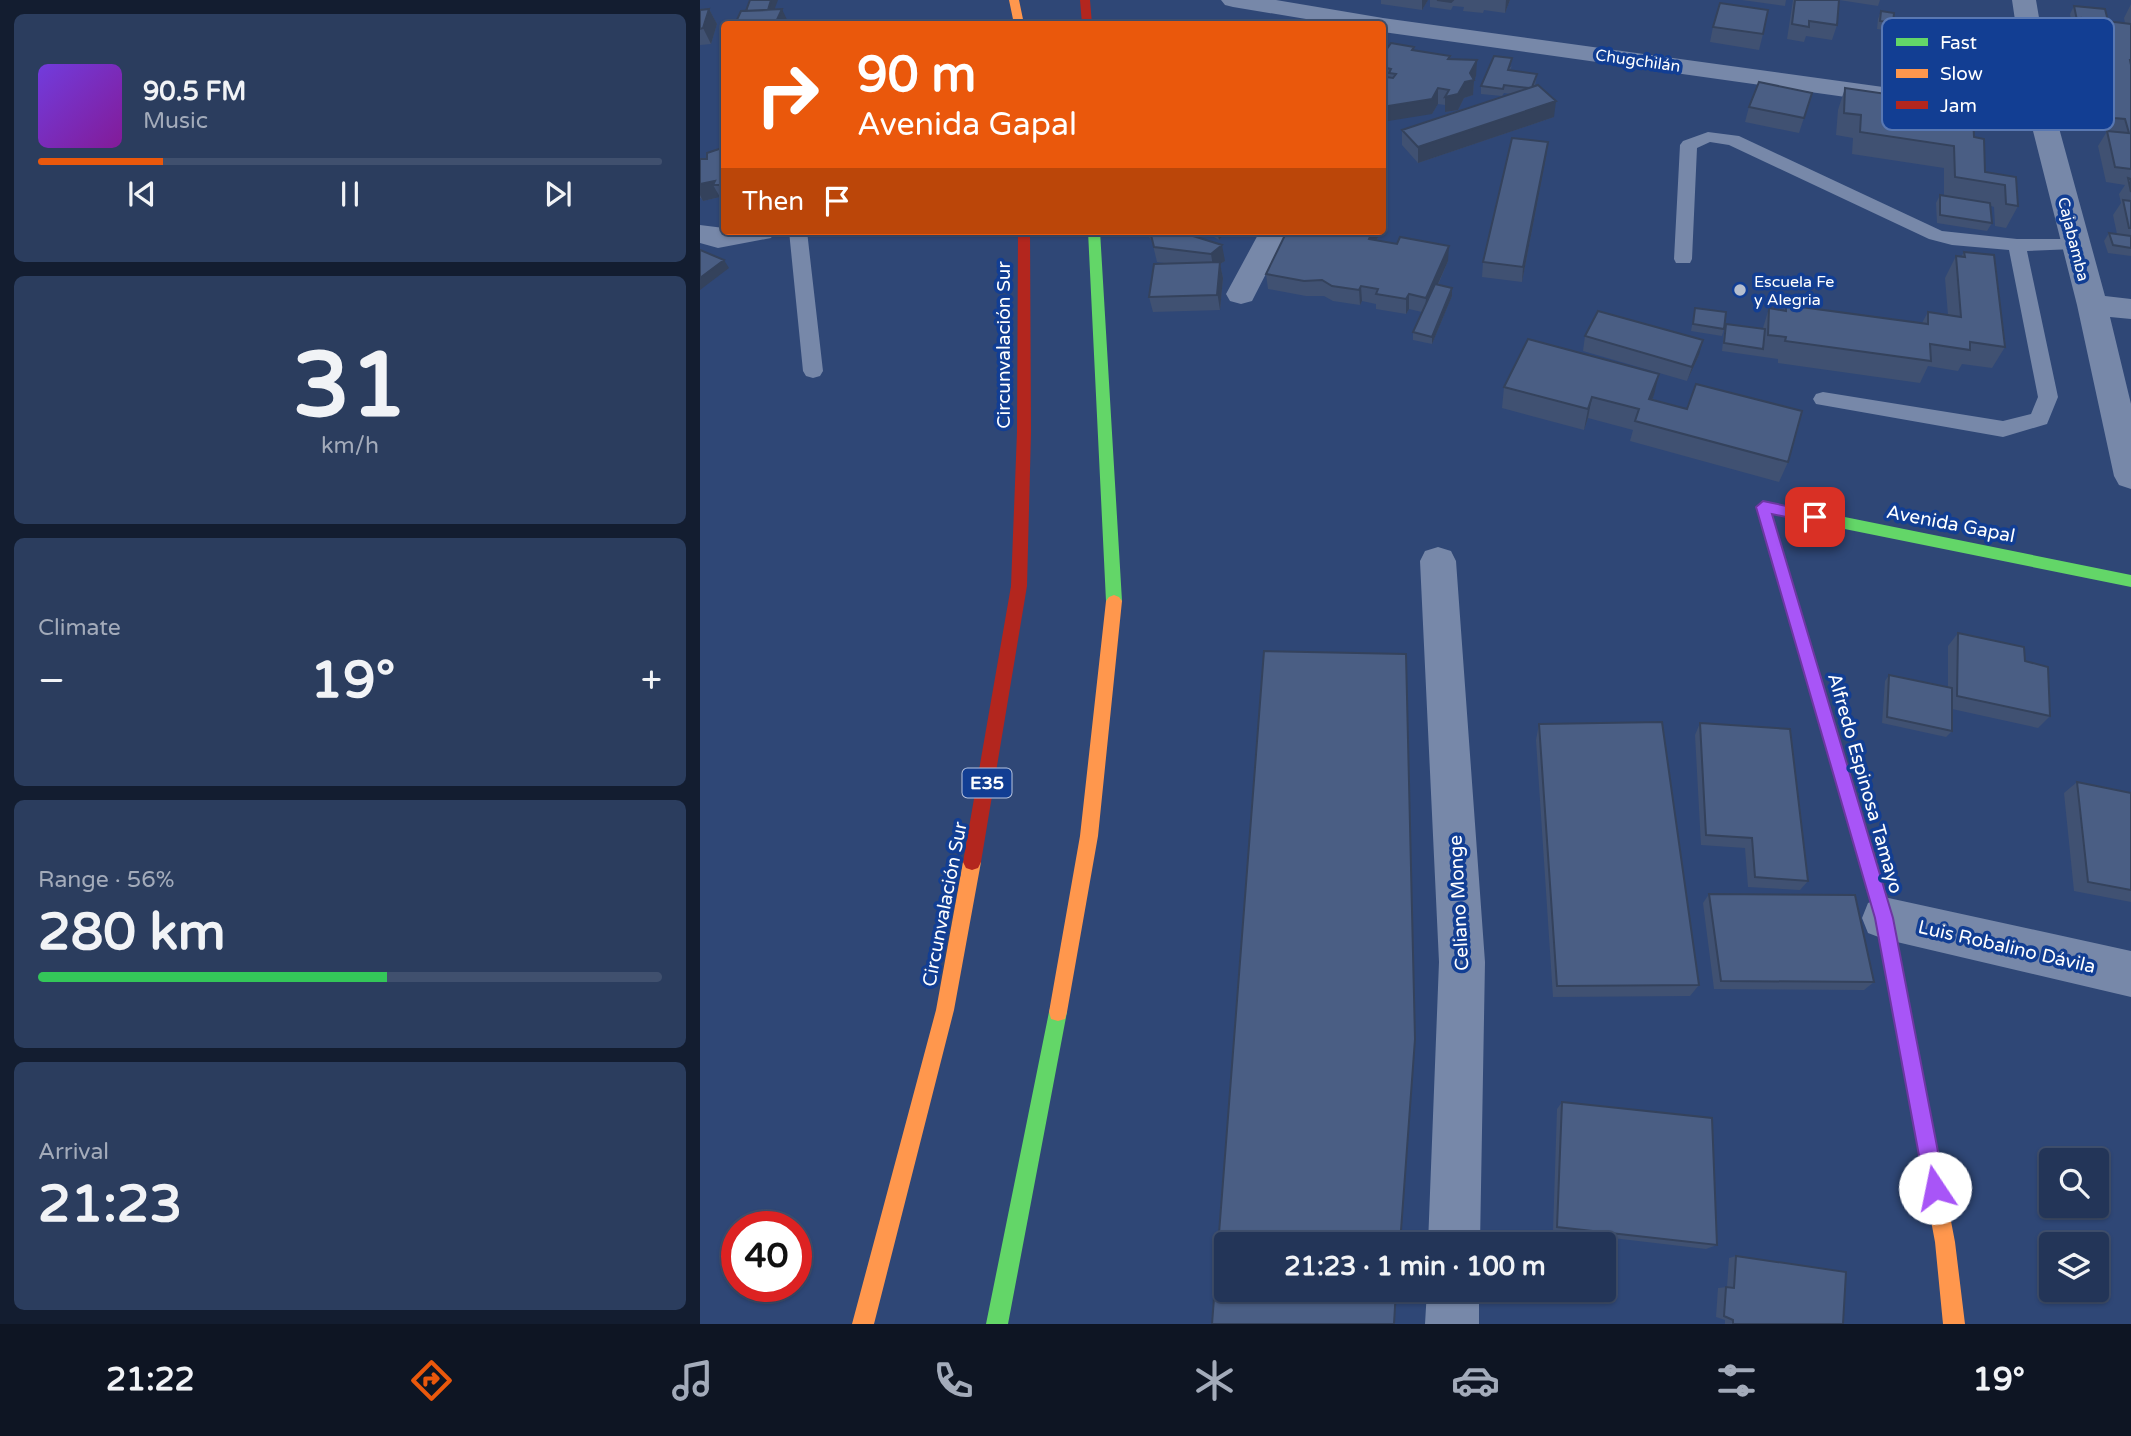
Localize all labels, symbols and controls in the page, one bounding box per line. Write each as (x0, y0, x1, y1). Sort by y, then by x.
legend (1882, 18, 2114, 130)
text: Fast (1940, 32, 1977, 54)
street label: Chugchilán (1594, 45, 1682, 77)
text: 90 m (857, 46, 976, 105)
icon: right (742, 49, 833, 140)
text: Slow (1940, 63, 1983, 85)
text: 90.5 FM (143, 76, 246, 107)
text: Jam (1940, 95, 1977, 117)
text: Avenida Gapal (857, 106, 1077, 144)
text: Music (143, 107, 208, 135)
icon: previous (123, 175, 161, 213)
icon: pause (331, 175, 369, 213)
icon: next (539, 175, 577, 213)
icon: arrive (818, 182, 856, 220)
text: Then (742, 186, 804, 217)
street label: Cajabamba (2053, 195, 2093, 283)
street label: Circunvalación Sur (993, 261, 1015, 429)
place label: Escuela Fe y Alegria (1754, 272, 1834, 310)
marker: Escuela Fe y Alegria (1732, 282, 1748, 298)
text: 31 (293, 331, 407, 441)
text: km/h (321, 432, 379, 460)
pin (1785, 487, 1845, 547)
icon: arrive (1796, 498, 1834, 536)
street label: Avenida Gapal (1885, 501, 2017, 547)
text: Climate (38, 614, 121, 642)
text: 19° (310, 649, 395, 712)
text: − (38, 658, 65, 704)
text: + (641, 658, 662, 704)
street label: Alfredo Espinosa Tamayo (1823, 671, 1907, 896)
road number: E35 (962, 768, 1012, 798)
street label: Circunvalación Sur (918, 819, 972, 988)
street label: Celiano Monge (1444, 835, 1474, 971)
text: Range · 56% (38, 866, 174, 894)
text: 280 km (38, 901, 226, 964)
street label: Luis Robalino Dávila (1916, 916, 2098, 978)
text: Arrival (38, 1138, 109, 1166)
map controls (2039, 1148, 2109, 1302)
button: search (2039, 1148, 2109, 1218)
position arrow (1898, 1151, 1972, 1225)
text: 21:23 (38, 1173, 182, 1236)
speed limit sign: 40 (721, 1211, 812, 1302)
button: layers (2039, 1232, 2109, 1302)
text: 21:23 · 1 min · 100 m (1284, 1251, 1546, 1282)
icon: directions (407, 1356, 456, 1405)
icon: music (668, 1356, 717, 1405)
icon: phone (929, 1356, 978, 1405)
icon: climate (1190, 1356, 1239, 1405)
icon: car (1451, 1356, 1500, 1405)
icon: filters (1712, 1356, 1761, 1405)
text: 21:22 (106, 1361, 195, 1399)
text: 19° (1973, 1361, 2025, 1399)

